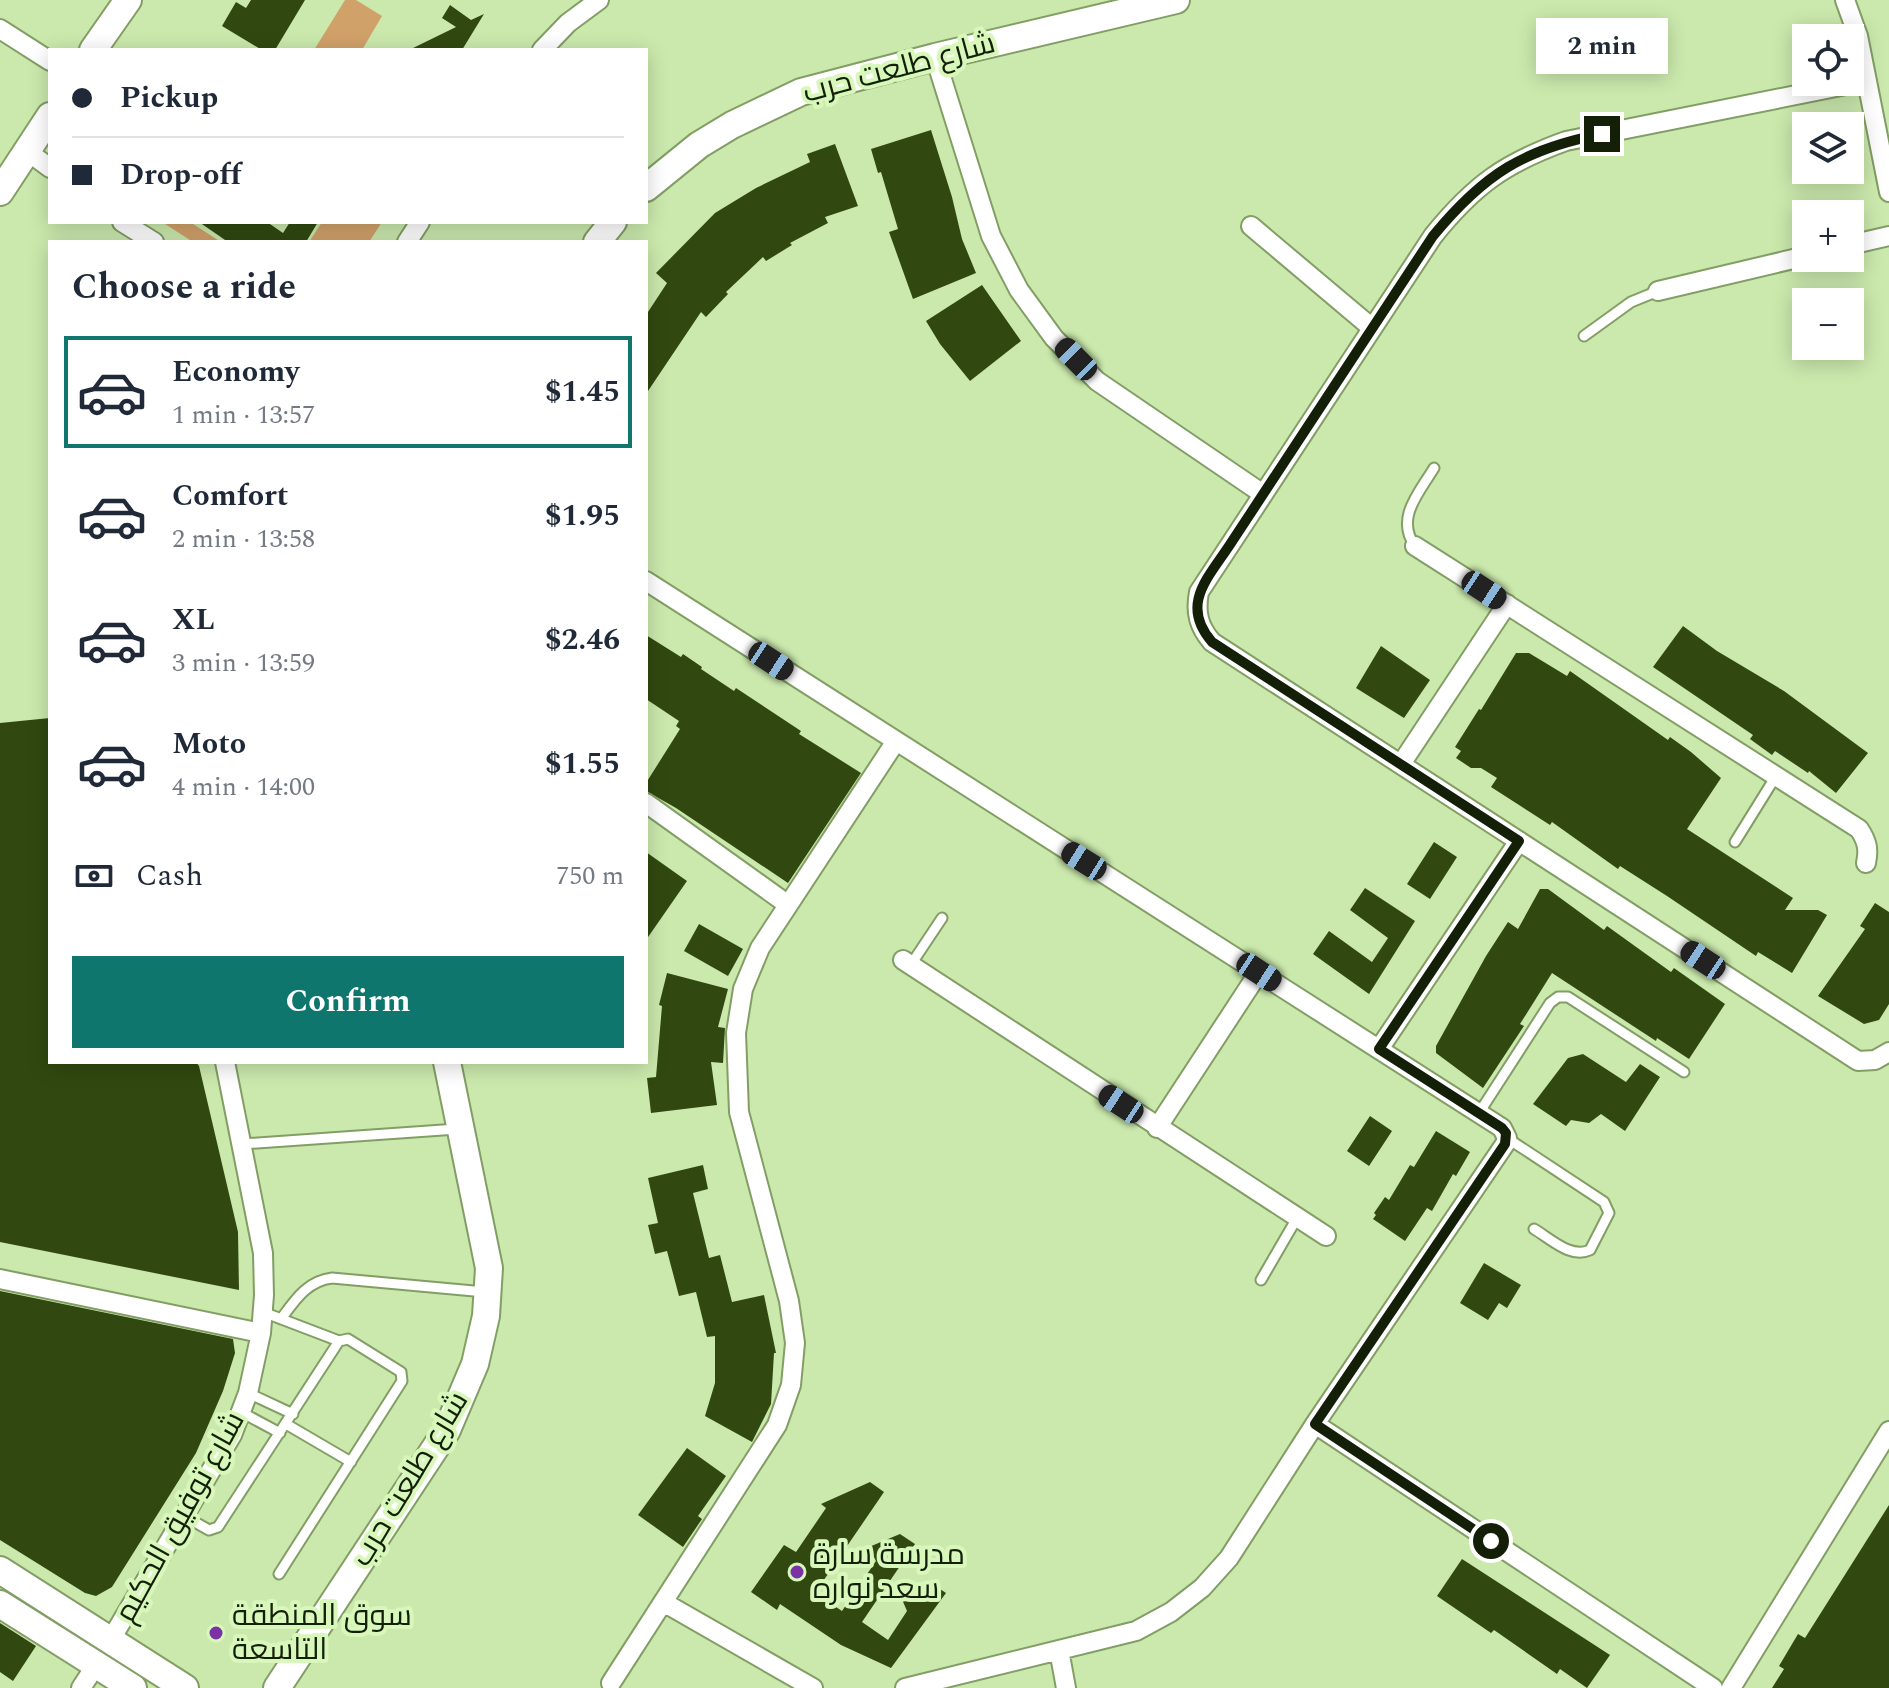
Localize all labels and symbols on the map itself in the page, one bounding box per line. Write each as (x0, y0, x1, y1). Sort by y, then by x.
callout: 2 min (1536, 18, 1668, 74)
street label: شارع طلعت حرب (798, 20, 1000, 116)
route end (1584, 116, 1620, 152)
car (1051, 334, 1101, 384)
car (1457, 567, 1511, 613)
car (744, 638, 798, 684)
car (1057, 838, 1111, 884)
car (1676, 937, 1730, 983)
car (1232, 949, 1286, 995)
car (1094, 1081, 1148, 1127)
street label: شارع طلعت حرب (339, 1382, 481, 1576)
street label: شارع توفيق الحكيم (103, 1403, 257, 1631)
route start (1473, 1523, 1509, 1559)
place label: مدرسة سارة سعد نواره (813, 1532, 965, 1612)
marker: مدرسة سارة سعد نواره (788, 1563, 806, 1581)
place label: سوق المنطقة التاسعة (232, 1593, 412, 1673)
marker: سوق المنطقة التاسعة (207, 1624, 225, 1642)

